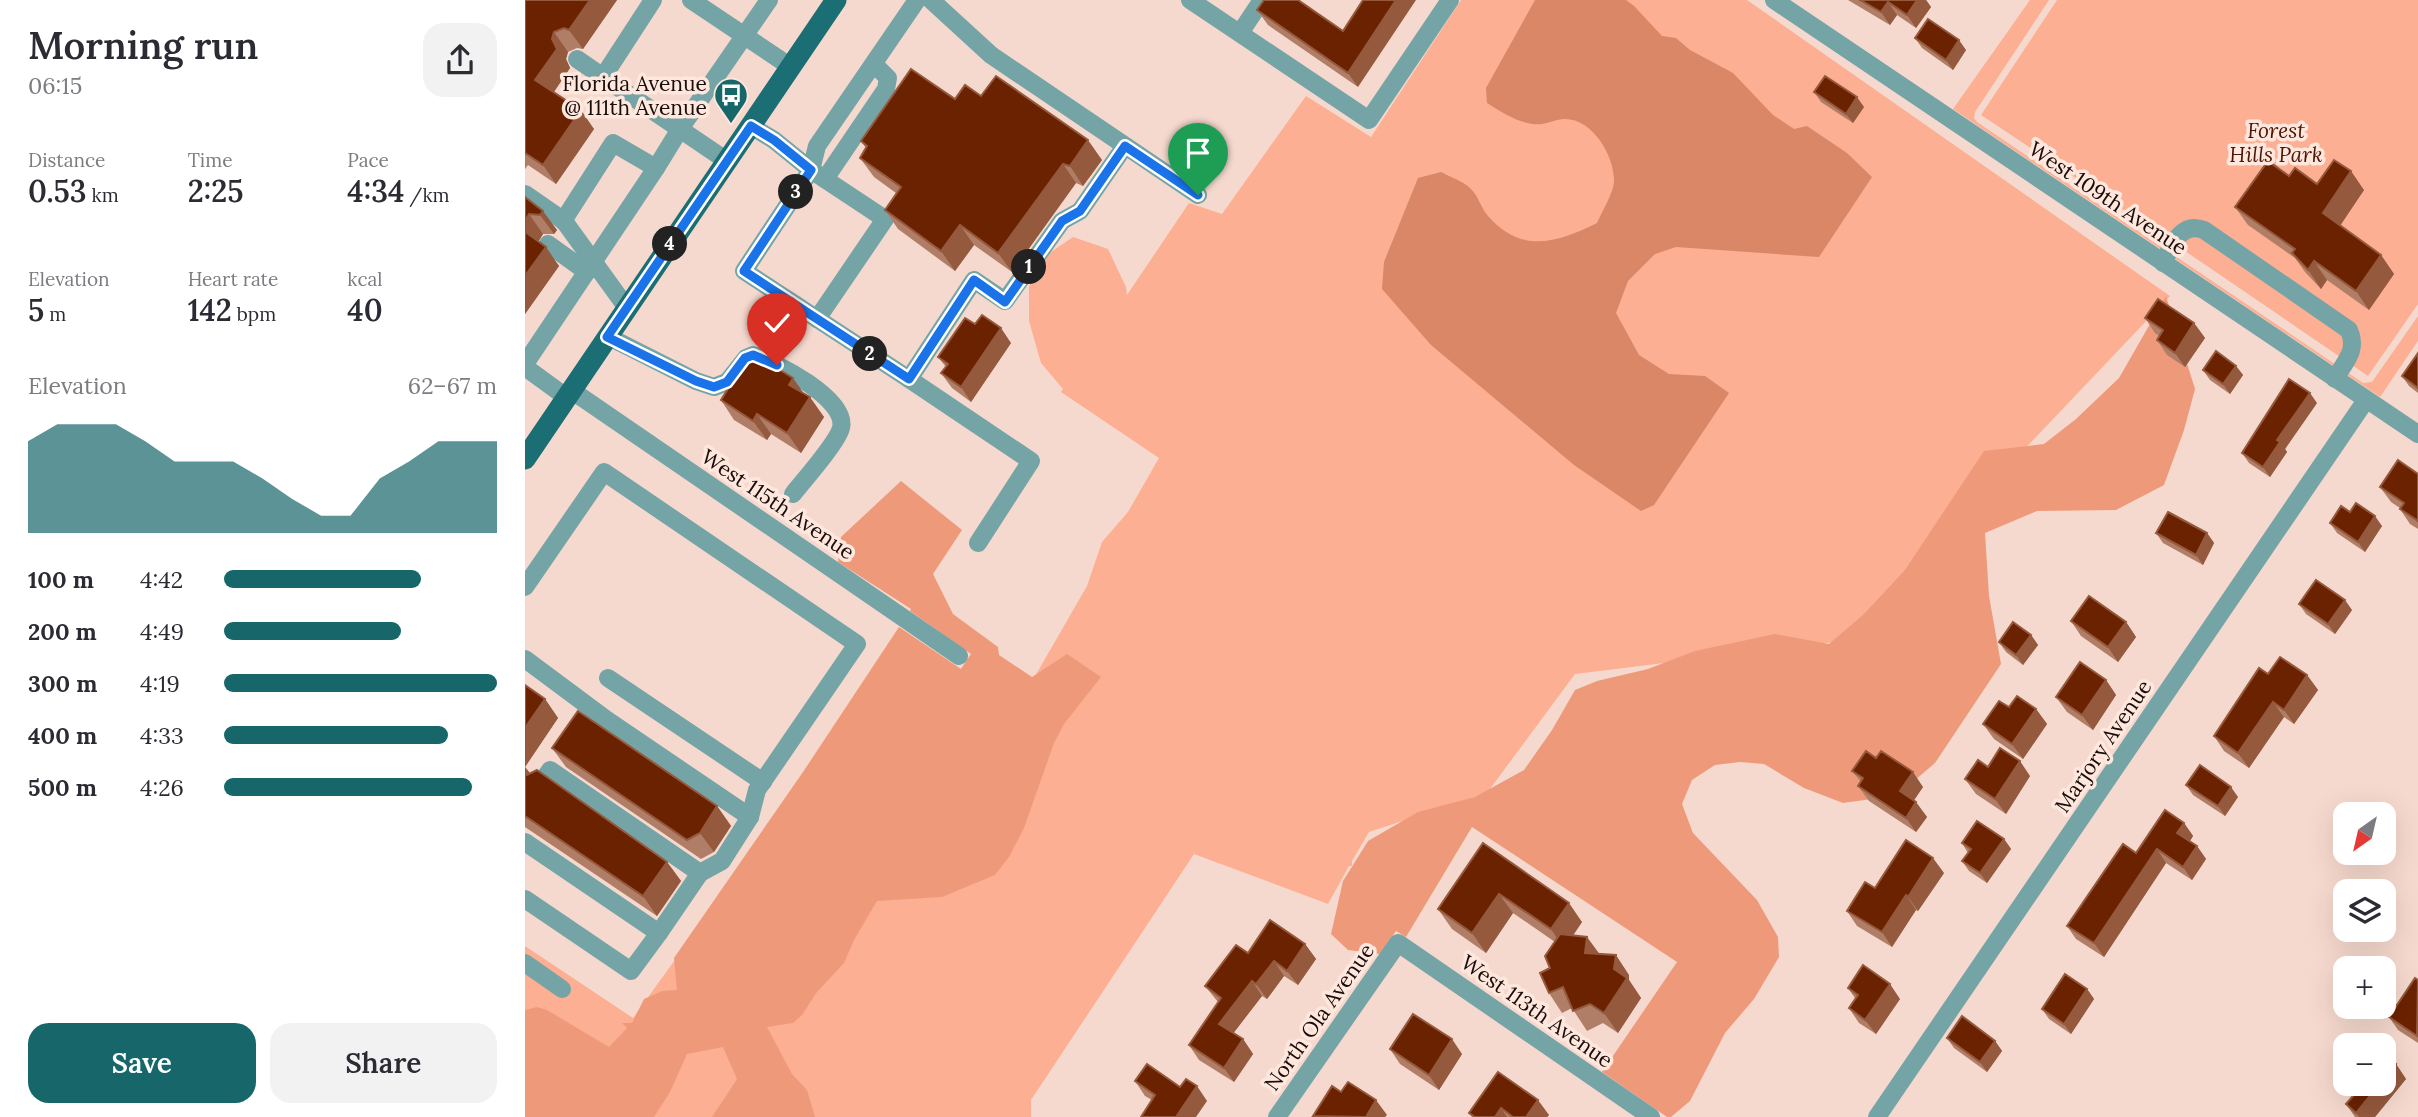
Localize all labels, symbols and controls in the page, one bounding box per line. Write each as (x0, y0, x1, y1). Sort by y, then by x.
text: Morning run (28, 21, 258, 69)
button: share (423, 23, 497, 97)
place label: Florida Avenue @ 111th Avenue (562, 70, 707, 121)
text: 06:15 (28, 71, 82, 100)
bus stop icon: Florida Avenue @ 111th Avenue (712, 76, 750, 125)
park label: Forest Hills Park (2229, 117, 2323, 168)
pin (1168, 123, 1228, 195)
icon: arrive (1179, 134, 1217, 172)
street label: West 109th Avenue (2024, 135, 2192, 261)
text: Distance (28, 148, 105, 172)
text: Time (188, 148, 232, 172)
text: Pace (347, 148, 389, 172)
text: 0.53 (28, 172, 87, 210)
text: 2:25 (188, 172, 243, 210)
text: 4:34 (347, 172, 404, 210)
pin: 3 (779, 174, 813, 210)
text: 3 (790, 179, 801, 203)
text: km (87, 183, 119, 207)
text: /km (404, 183, 450, 207)
pin: 4 (653, 226, 687, 262)
text: 4 (664, 231, 675, 255)
pin: 1 (1011, 250, 1047, 284)
text: 1 (1025, 254, 1032, 278)
text: Elevation (28, 267, 110, 291)
text: Heart rate (188, 267, 278, 291)
text: kcal (347, 267, 382, 291)
text: 5 (28, 291, 44, 329)
text: 142 (188, 291, 232, 329)
text: 40 (347, 291, 383, 329)
pin (747, 293, 807, 365)
text: m (44, 302, 66, 326)
text: bpm (232, 302, 276, 326)
icon: check (758, 304, 796, 342)
pin: 2 (853, 336, 887, 372)
text: 2 (864, 341, 875, 365)
text: Elevation (28, 371, 127, 400)
text: 62–67 m (408, 371, 497, 400)
street label: West 115th Avenue (696, 443, 860, 565)
text: 100 m (28, 565, 94, 594)
text: 4:42 (140, 565, 183, 594)
text: 200 m (28, 617, 97, 646)
text: 4:49 (140, 617, 184, 646)
text: 300 m (28, 669, 97, 698)
text: 4:19 (140, 669, 180, 698)
street label: Marjory Avenue (2049, 674, 2157, 818)
text: 400 m (28, 721, 97, 750)
text: 4:33 (140, 721, 184, 750)
text: 500 m (28, 773, 97, 802)
text: 4:26 (140, 773, 184, 802)
north arrow (2333, 802, 2396, 864)
map controls (2333, 802, 2396, 1096)
button: layers (2333, 879, 2396, 942)
street label: North Ola Avenue (1258, 938, 1380, 1096)
street label: West 113th Avenue (1456, 949, 1618, 1073)
button: + (2333, 956, 2396, 1019)
button: Save (28, 1023, 256, 1103)
button: Share (270, 1023, 497, 1103)
button: − (2333, 1033, 2396, 1096)

